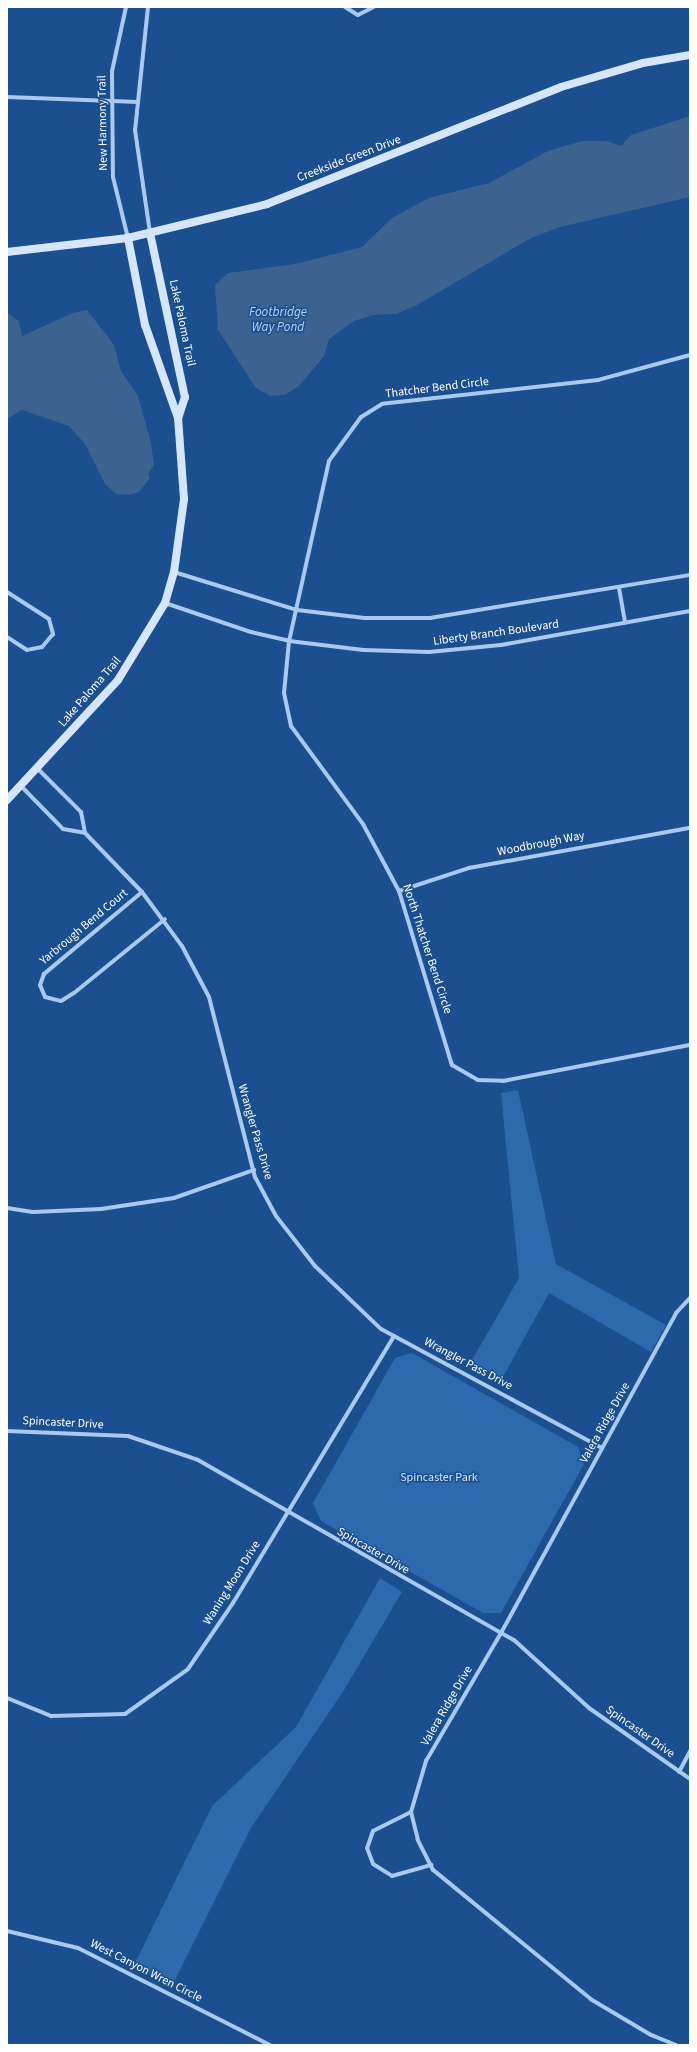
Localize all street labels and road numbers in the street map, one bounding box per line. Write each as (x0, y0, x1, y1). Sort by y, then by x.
street label: New Harmony Trail (95, 75, 111, 171)
street label: Creekside Green Drive (295, 133, 403, 185)
street label: Lake Paloma Trail (166, 278, 198, 368)
street label: Thatcher Bend Circle (384, 375, 490, 401)
street label: Liberty Branch Boulevard (432, 617, 560, 649)
street label: Lake Paloma Trail (56, 654, 124, 730)
street label: Woodbrough Way (496, 828, 586, 860)
street label: North Thatcher Bend Circle (399, 882, 455, 1016)
street label: Yarbrough Bend Court (37, 886, 131, 968)
street label: Wrangler Pass Drive (235, 1083, 275, 1181)
street label: Wrangler Pass Drive (421, 1335, 515, 1393)
street label: Valera Ridge Drive (577, 1380, 633, 1466)
street label: Spincaster Drive (22, 1414, 104, 1432)
street label: Spincaster Drive (334, 1524, 412, 1578)
street label: Waning Moon Drive (200, 1538, 264, 1628)
street label: Valera Ridge Drive (418, 1663, 476, 1749)
street label: Spincaster Drive (603, 1703, 677, 1761)
street label: West Canyon Wren Circle (88, 1936, 204, 2006)

